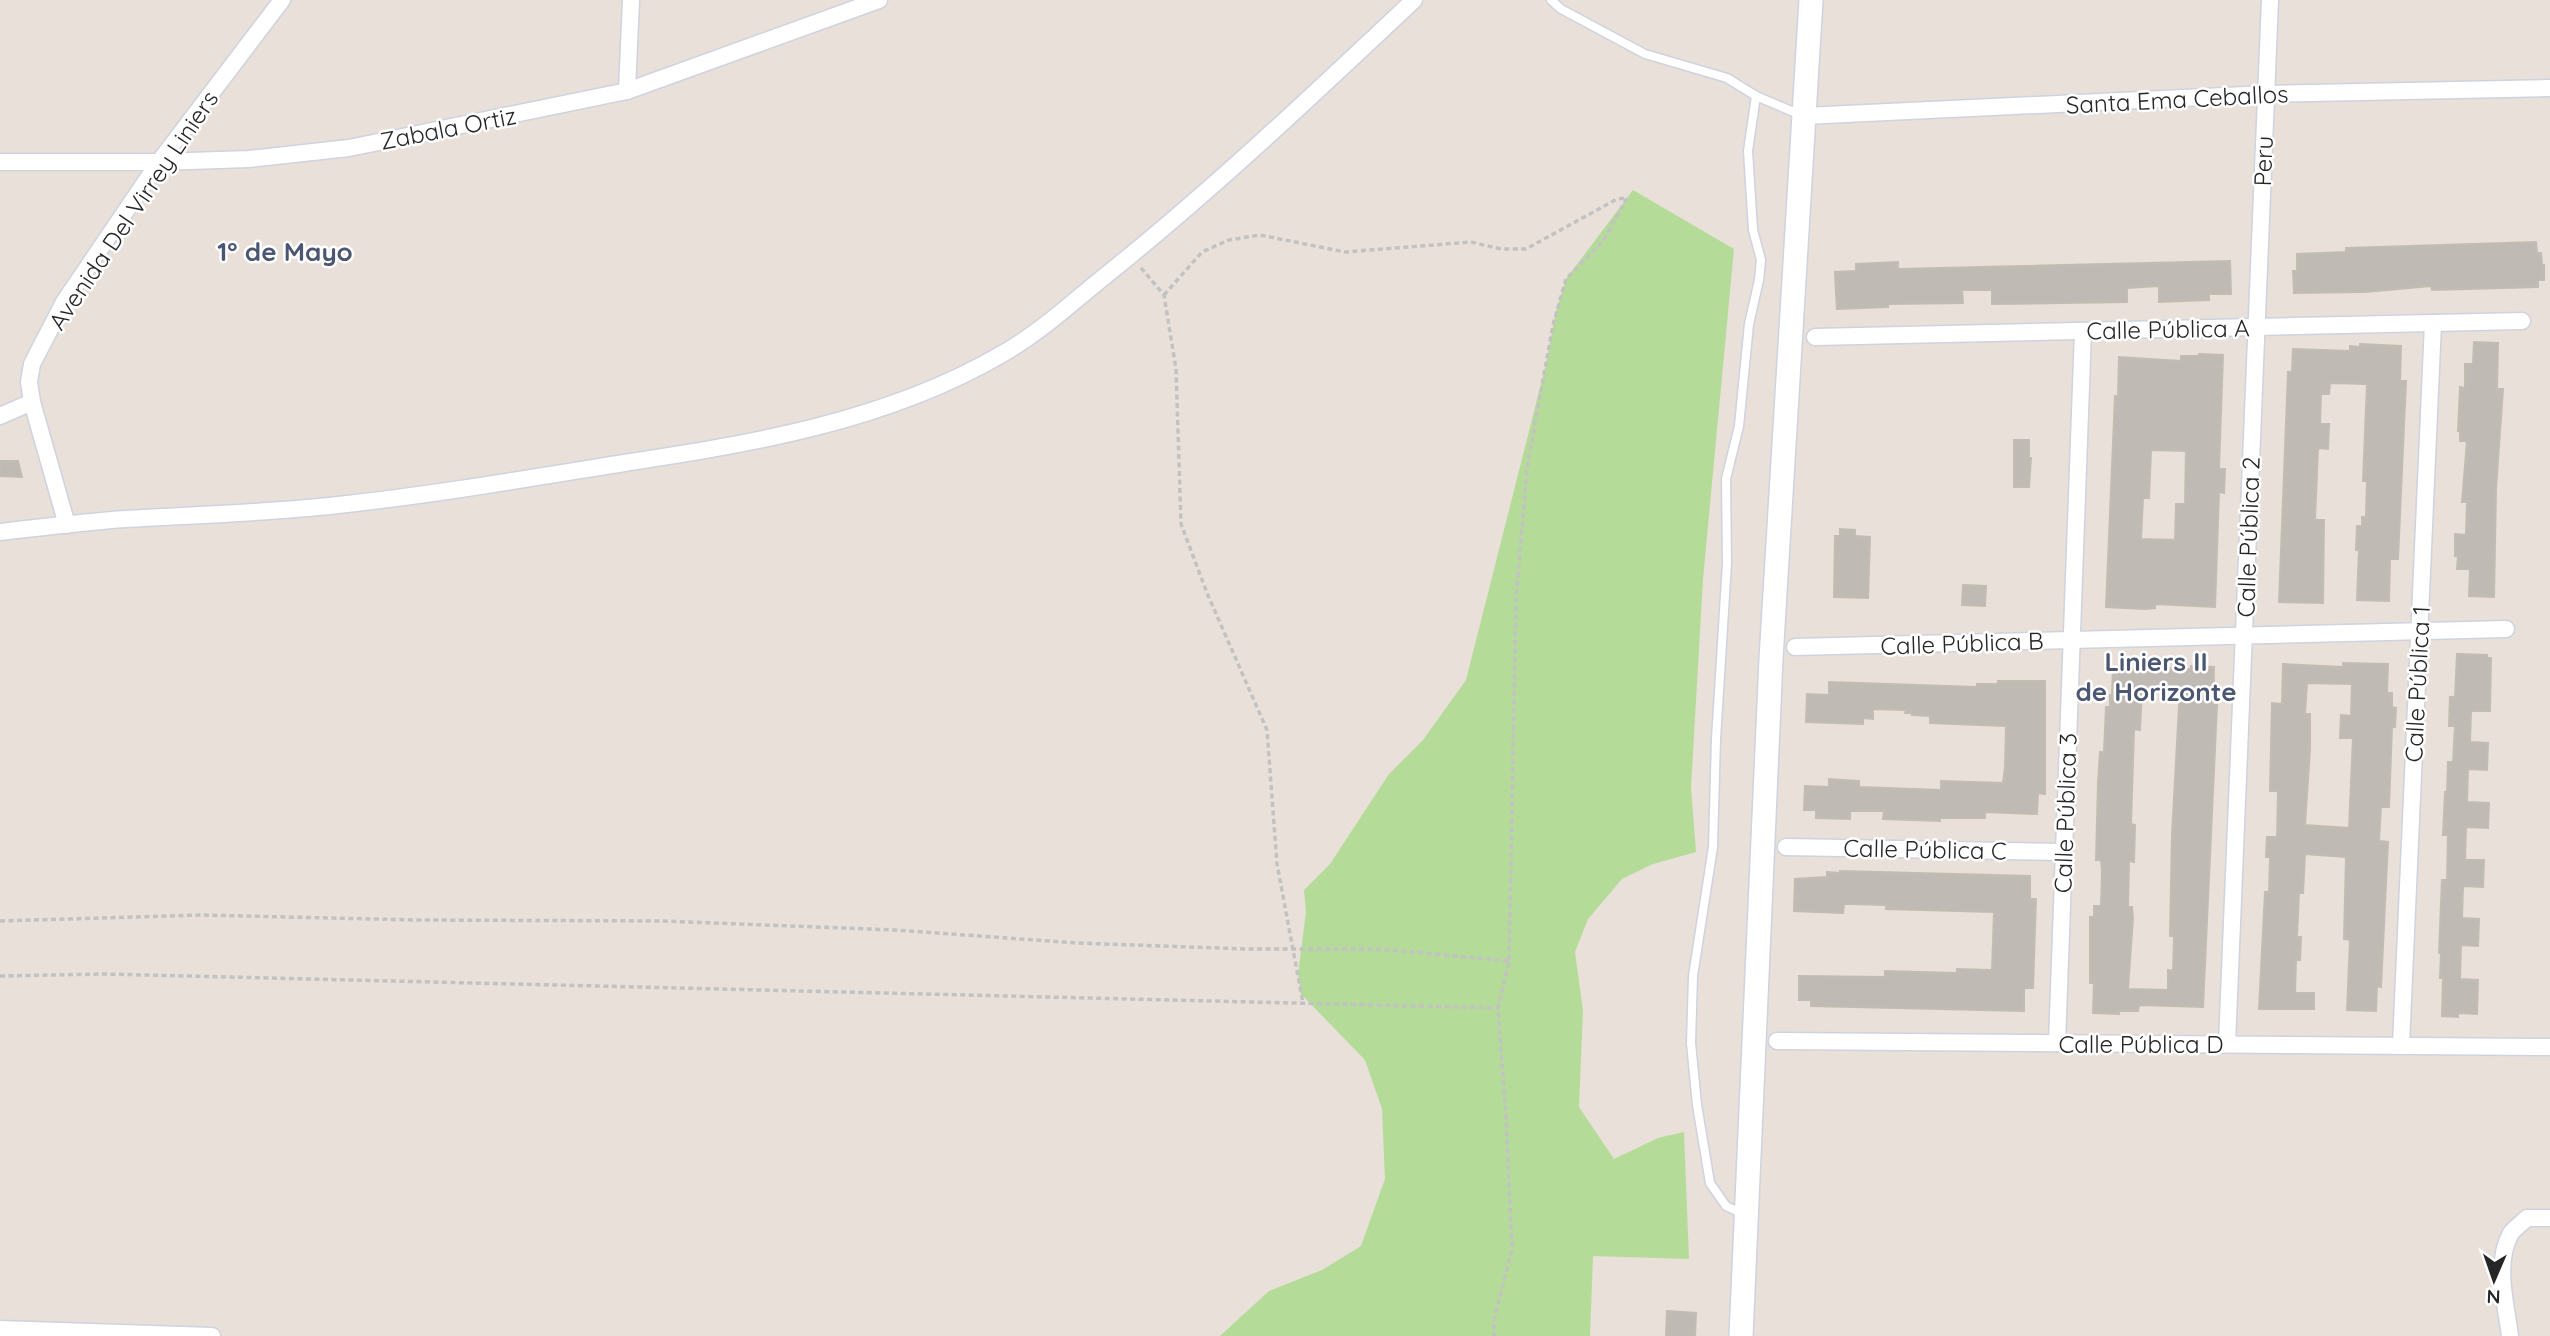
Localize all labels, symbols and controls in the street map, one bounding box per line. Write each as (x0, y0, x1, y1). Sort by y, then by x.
street label: Santa Ema Ceballos (2065, 78, 2289, 120)
street label: Avenida Del Virrey Liniers (42, 85, 224, 335)
street label: Zabala Ortiz (377, 100, 519, 156)
street label: Peru (2247, 135, 2279, 187)
district label: 1° de Mayo (217, 235, 353, 268)
street label: Calle Pública A (2086, 313, 2250, 345)
street label: Calle Pública 2 (2230, 456, 2266, 618)
street label: Calle Pública 1 (2398, 605, 2436, 763)
street label: Calle Pública B (1880, 625, 2044, 661)
district label: Liniers II de Horizonte (2075, 645, 2237, 708)
street label: Calle Pública 3 (2047, 732, 2083, 894)
street label: Calle Pública C (1843, 833, 2007, 865)
street label: Calle Pública D (2059, 1029, 2223, 1059)
north arrow (2459, 1245, 2529, 1315)
text: N (2486, 1285, 2501, 1309)

